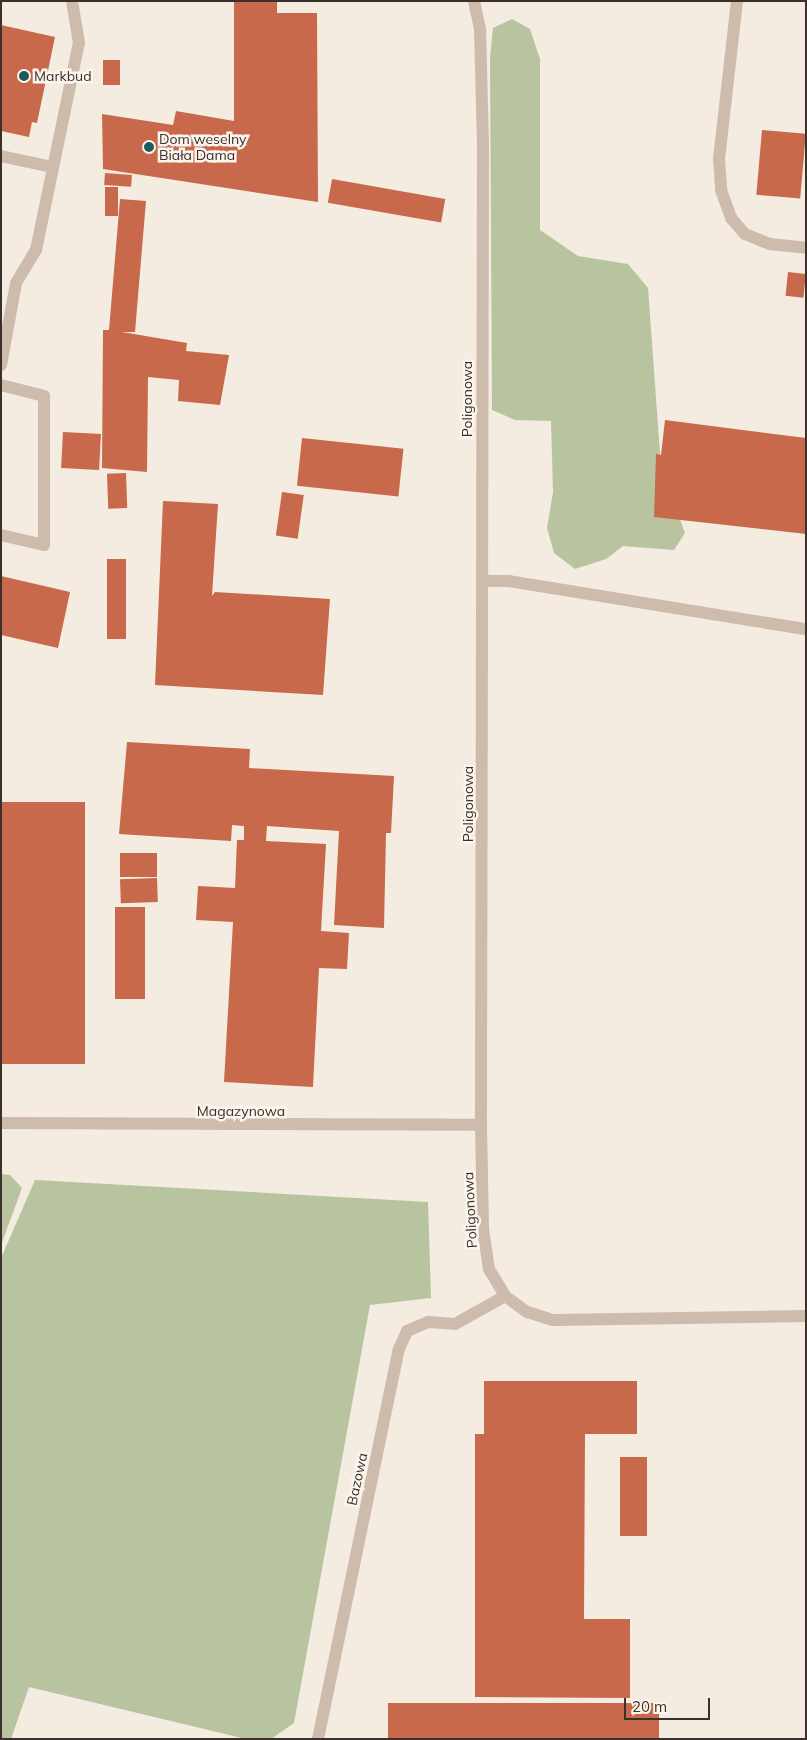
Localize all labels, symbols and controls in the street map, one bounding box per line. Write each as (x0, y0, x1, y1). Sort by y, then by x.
place label: Markbud (34, 68, 92, 84)
marker: Markbud (18, 70, 30, 82)
place label: Dom weselny Biała Dama (159, 131, 247, 164)
marker: Dom weselny Biała Dama (143, 141, 155, 153)
street label: Poligonowa (459, 361, 475, 437)
street label: Poligonowa (460, 766, 476, 842)
street label: Magazynowa (197, 1103, 285, 1119)
street label: Poligonowa (460, 1171, 480, 1249)
street label: Bazowa (343, 1451, 371, 1507)
scale bar (627, 1688, 713, 1720)
text: 20 m (632, 1697, 667, 1716)

